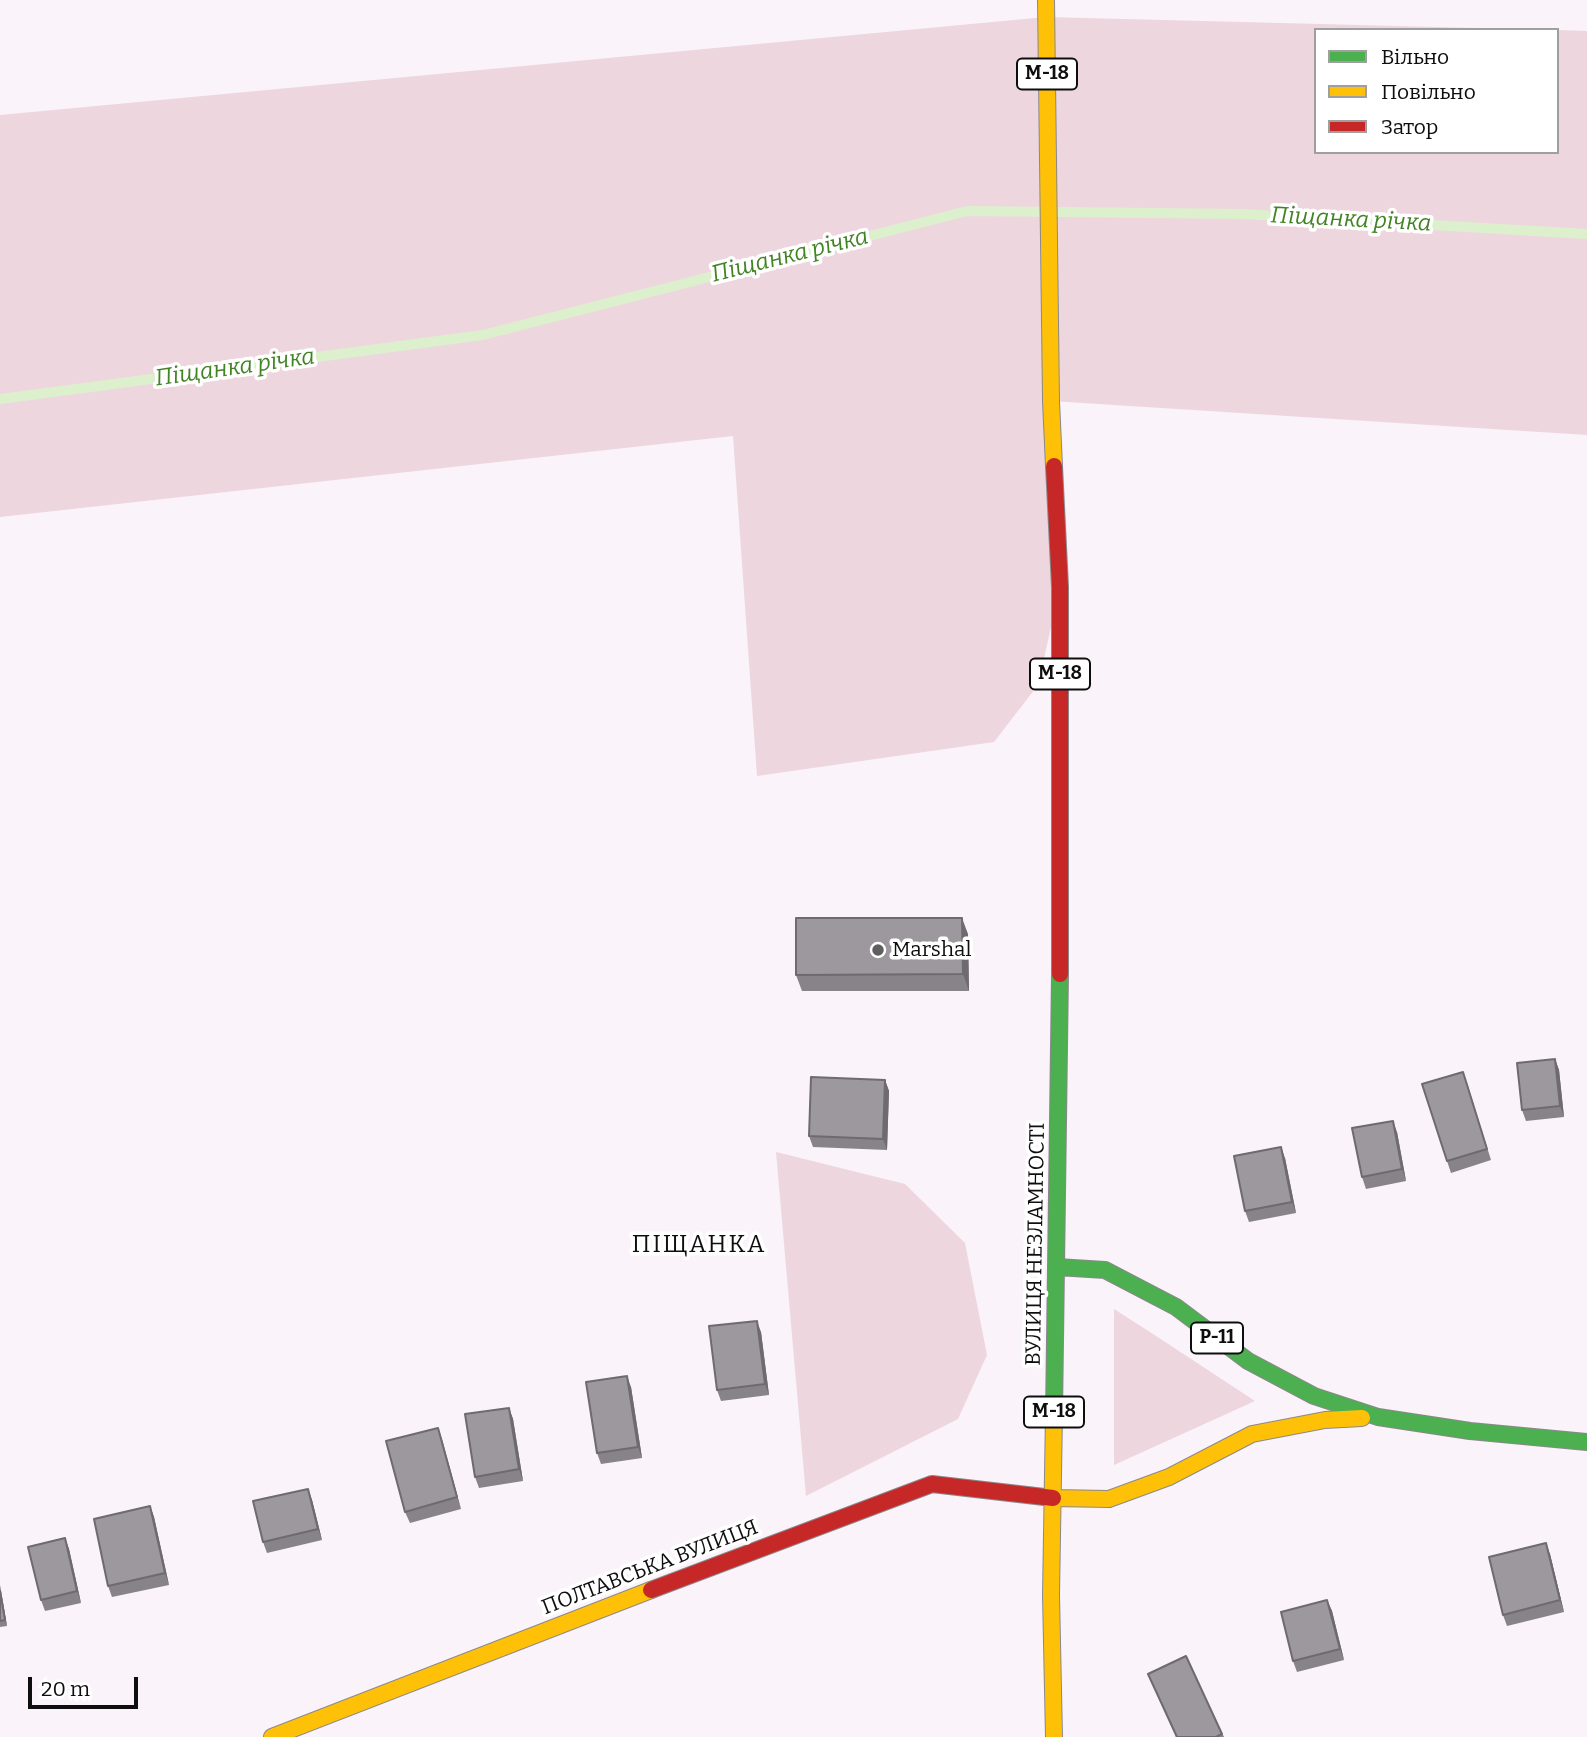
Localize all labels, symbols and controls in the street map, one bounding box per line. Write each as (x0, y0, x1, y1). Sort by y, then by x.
legend (1314, 28, 1559, 154)
text: Вільно (1381, 44, 1449, 70)
road number: М-18 (1017, 58, 1077, 90)
text: Повільно (1381, 79, 1476, 105)
text: Затор (1381, 114, 1438, 140)
water label: Піщанка річка (1270, 202, 1432, 238)
water label: Піщанка річка (709, 223, 871, 289)
water label: Піщанка річка (153, 343, 317, 393)
road number: М-18 (1030, 659, 1090, 690)
place label: Marshal (892, 937, 971, 963)
marker: Marshal (870, 942, 886, 958)
street label: ВУЛИЦЯ НЕЗЛАМНОСТІ (1021, 1122, 1051, 1366)
district label: ПІЩАНКА (633, 1231, 765, 1259)
road number: Р-11 (1191, 1322, 1243, 1354)
road number: М-18 (1024, 1396, 1084, 1428)
street label: ПОЛТАВСЬКА ВУЛИЦЯ (538, 1515, 762, 1621)
scale bar (32, 1664, 142, 1708)
text: 20 m (41, 1676, 90, 1702)

